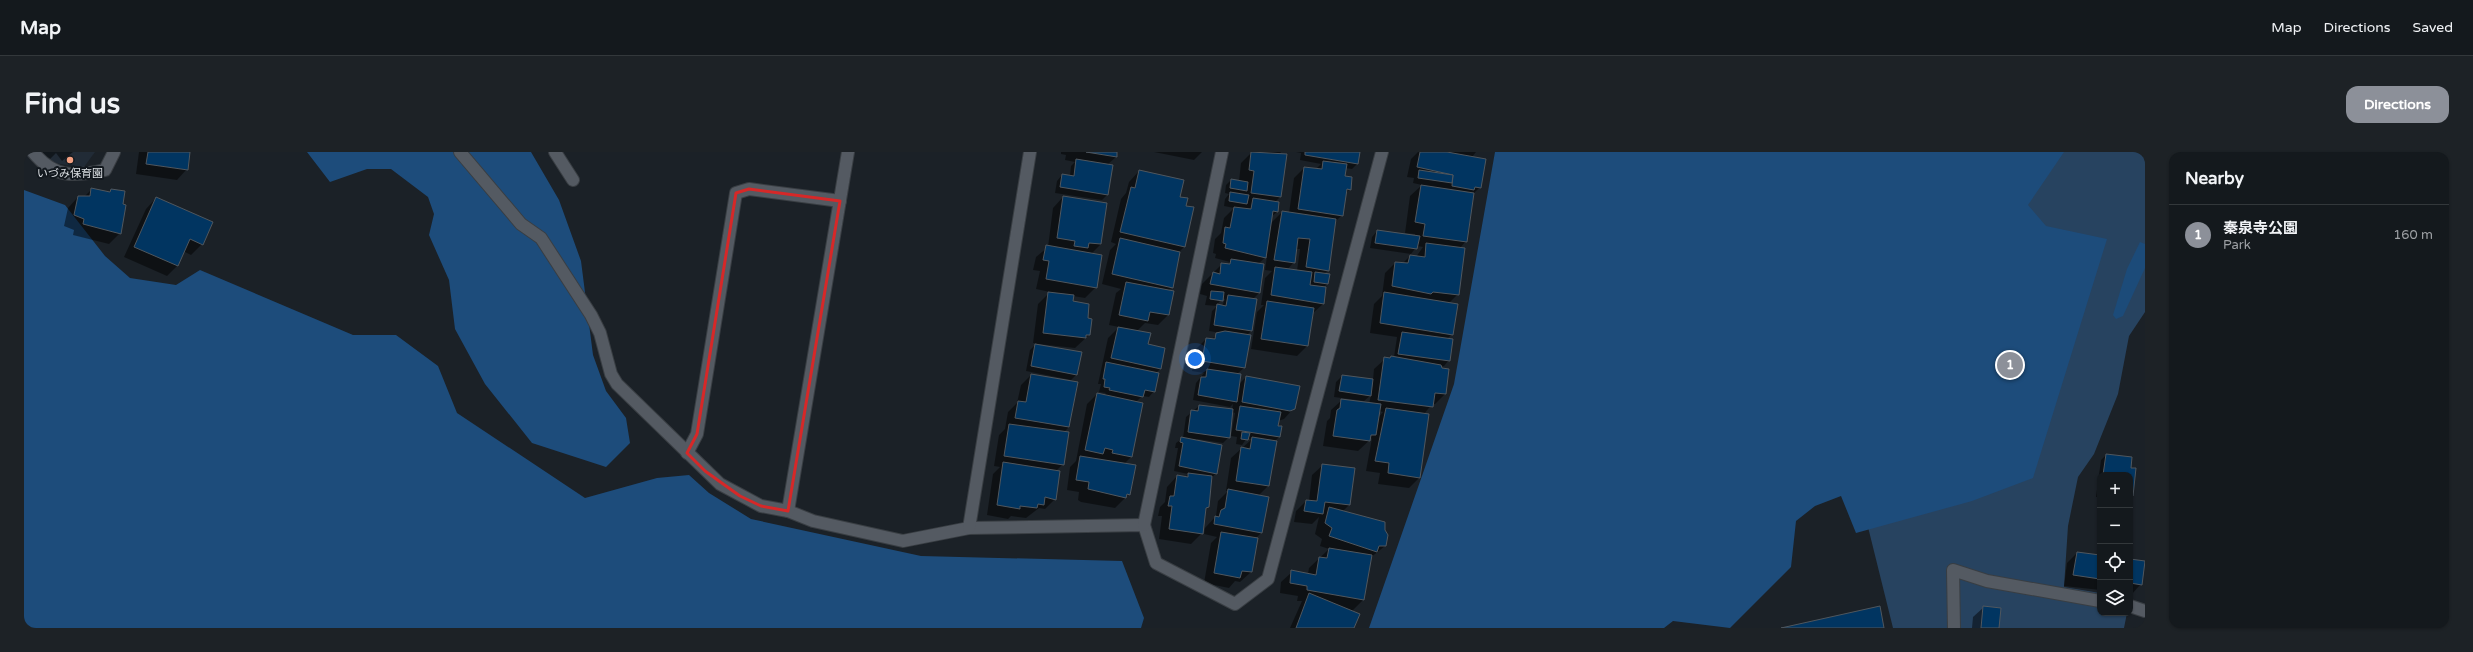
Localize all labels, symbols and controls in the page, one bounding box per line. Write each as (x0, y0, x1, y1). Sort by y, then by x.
text: Map (20, 17, 61, 39)
text: Map (2271, 19, 2302, 36)
text: Directions (2324, 19, 2391, 36)
text: Saved (2413, 19, 2453, 36)
button: Directions (2346, 86, 2449, 123)
text: Find us (24, 87, 120, 121)
marker: いづみ保育園 (65, 155, 75, 165)
place label: いづみ保育園 (37, 167, 103, 180)
text: Nearby (2185, 168, 2244, 189)
text: 秦泉寺公園 (2223, 219, 2298, 237)
text: 1 (2194, 227, 2202, 243)
text: 160 m (2393, 227, 2433, 243)
text: Park (2223, 237, 2251, 253)
your location (1185, 349, 1205, 369)
pin: 1 (1997, 350, 2023, 380)
map controls (2097, 472, 2133, 616)
button: + (2097, 472, 2133, 508)
button: − (2097, 508, 2133, 544)
button: locate (2097, 544, 2133, 580)
button: layers (2097, 580, 2133, 616)

